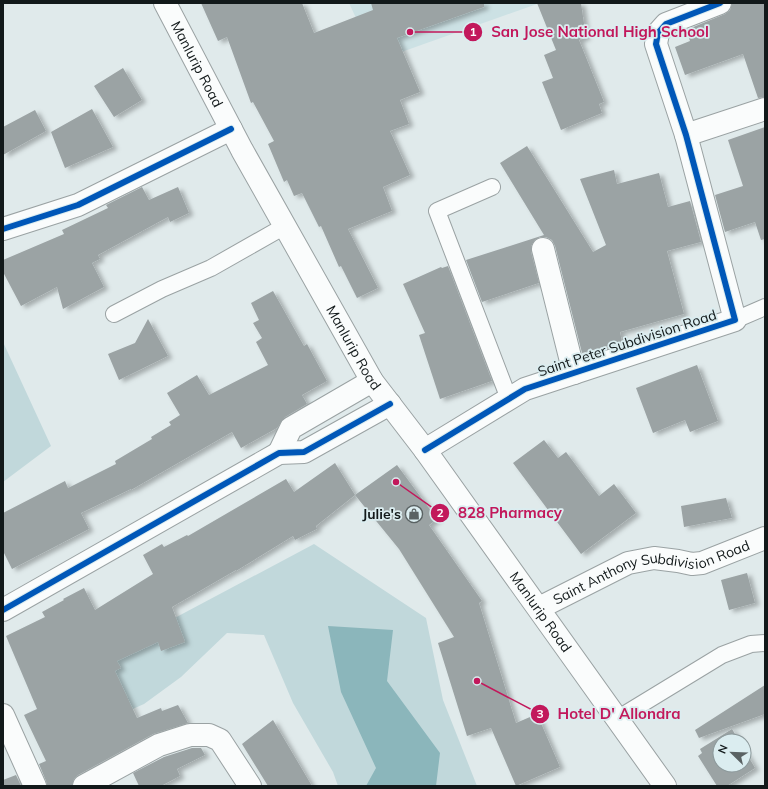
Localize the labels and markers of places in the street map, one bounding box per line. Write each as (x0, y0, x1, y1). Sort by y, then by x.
callout: San Jose National High School (463, 19, 717, 46)
callout: 828 Pharmacy (430, 499, 570, 526)
shop icon: Julie's (404, 504, 424, 524)
place label: Julie's (362, 505, 401, 523)
callout: Hotel D' Allondra (530, 700, 689, 727)

